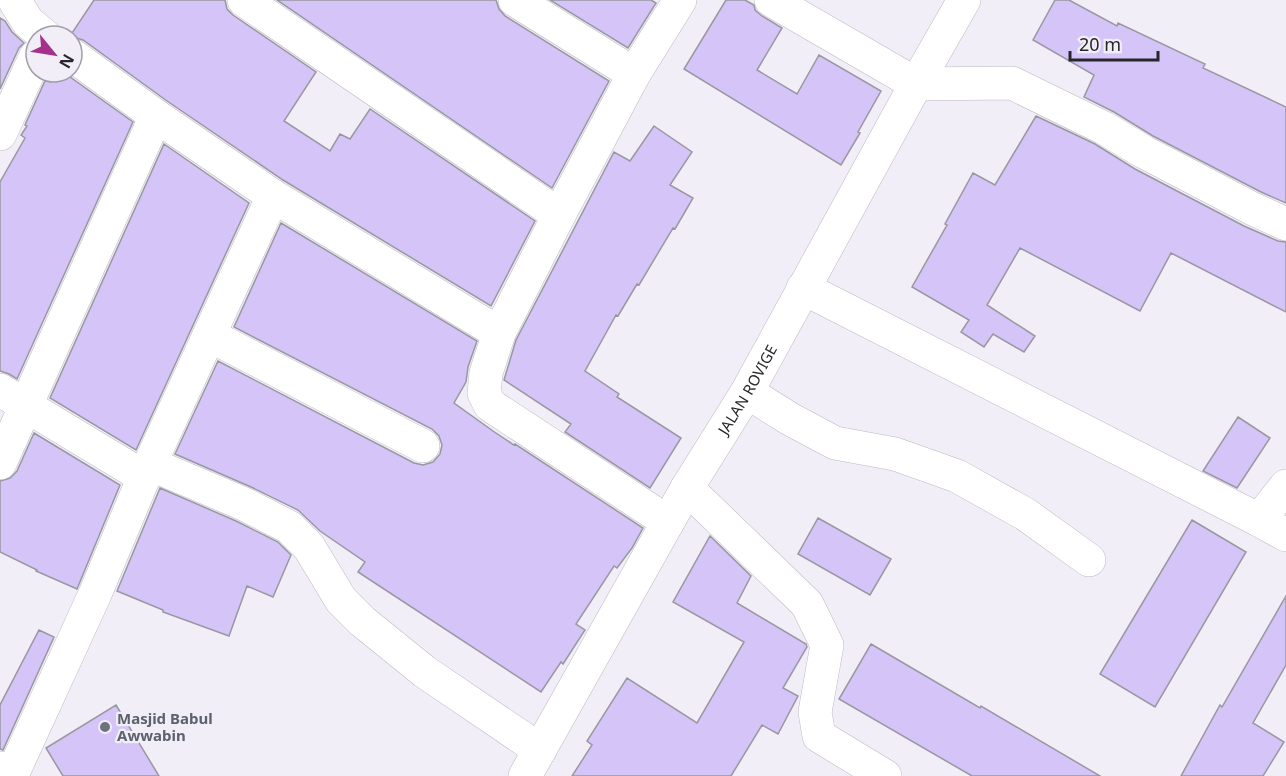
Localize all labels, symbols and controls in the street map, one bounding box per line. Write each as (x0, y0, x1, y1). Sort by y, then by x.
north arrow (24, 24, 84, 84)
scale bar (1070, 24, 1158, 62)
text: 20 m (1079, 32, 1121, 56)
text: N (54, 50, 80, 73)
street label: JALAN ROVIGE (712, 341, 781, 440)
place label: Masjid Babul Awwabin (117, 708, 213, 745)
marker: Masjid Babul Awwabin (98, 720, 112, 734)

